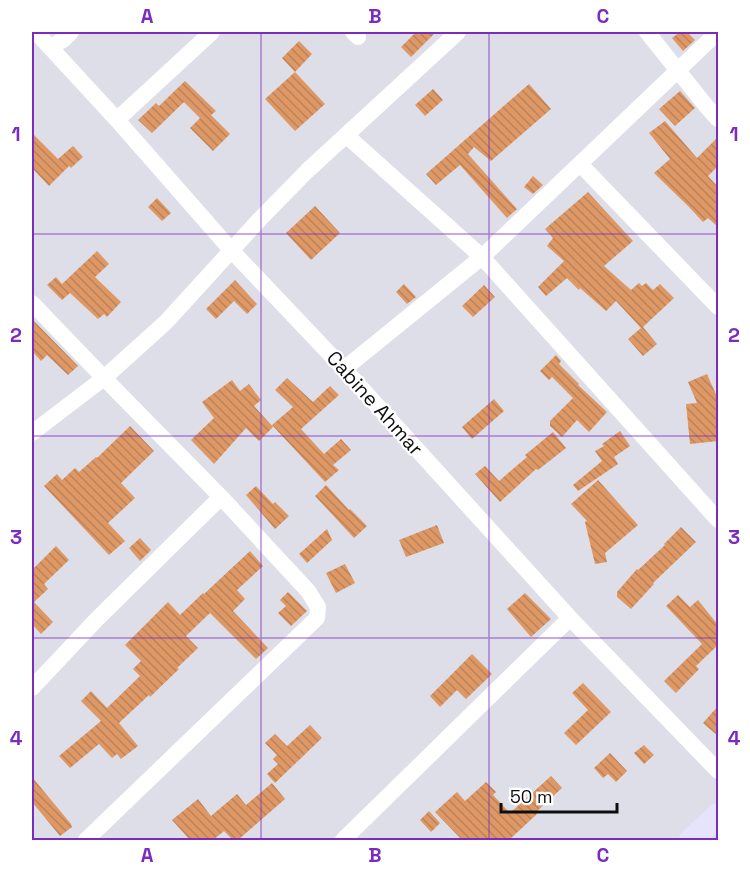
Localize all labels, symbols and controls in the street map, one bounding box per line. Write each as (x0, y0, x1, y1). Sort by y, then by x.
text: A (141, 3, 154, 29)
text: B (368, 3, 382, 29)
text: C (597, 3, 610, 29)
text: 1 (11, 121, 21, 147)
text: 1 (729, 121, 739, 147)
text: 2 (10, 322, 22, 348)
text: 2 (728, 322, 740, 348)
street label: Cabine Ahmar (321, 345, 429, 461)
text: 3 (10, 524, 22, 550)
text: 3 (728, 524, 740, 550)
text: 4 (10, 725, 23, 751)
text: 4 (728, 725, 741, 751)
scale bar (501, 776, 616, 814)
text: 50 m (510, 785, 552, 808)
text: A (141, 842, 154, 868)
text: B (368, 842, 382, 868)
text: C (597, 842, 610, 868)

